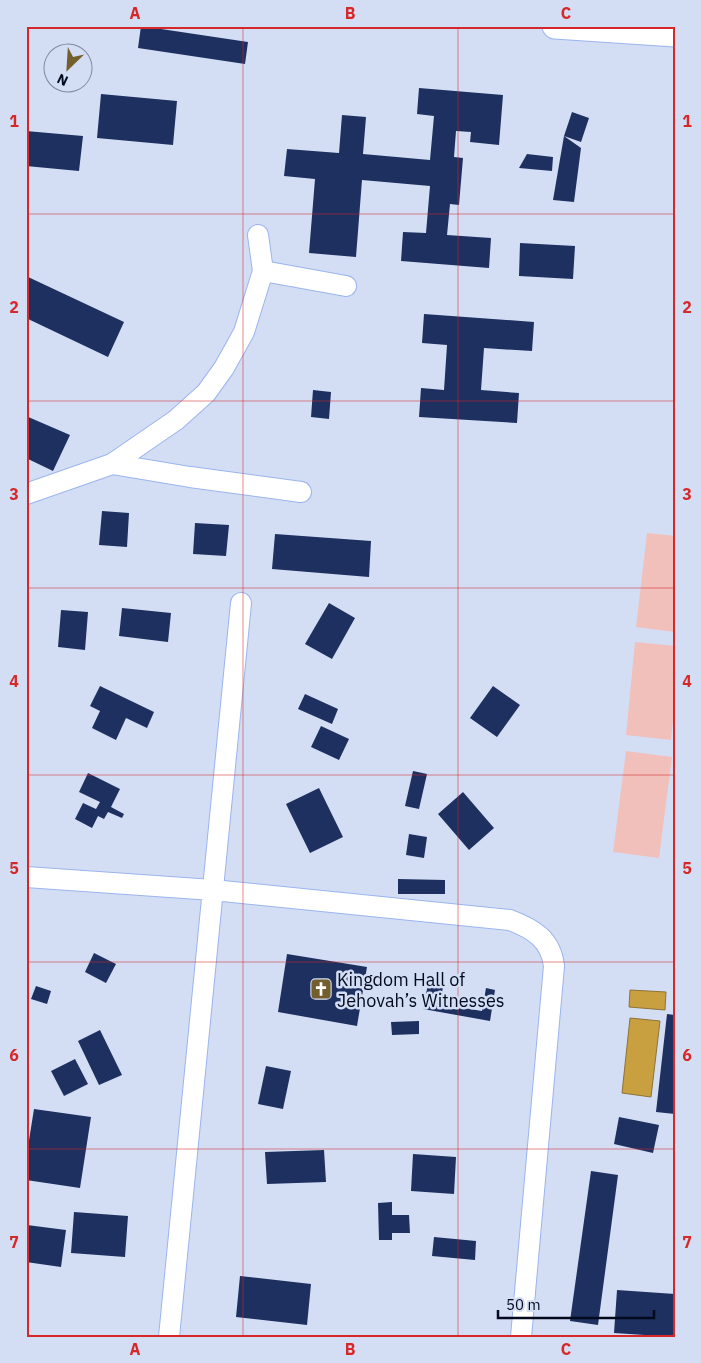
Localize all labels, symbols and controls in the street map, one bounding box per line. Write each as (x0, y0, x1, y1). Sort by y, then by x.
text: A (130, 3, 141, 23)
text: B (345, 3, 356, 23)
text: C (561, 3, 571, 23)
north arrow (42, 42, 92, 92)
text: N (54, 69, 71, 90)
text: 1 (9, 111, 19, 131)
text: 1 (682, 111, 692, 131)
text: 2 (9, 297, 19, 317)
text: 2 (682, 297, 692, 317)
text: 3 (9, 484, 19, 504)
text: 3 (682, 484, 692, 504)
text: 4 (9, 671, 19, 691)
text: 4 (682, 671, 692, 691)
text: 5 (9, 858, 19, 878)
text: 5 (682, 858, 692, 878)
place label: Kingdom Hall of Jehovah’s Witnesses (337, 968, 505, 1012)
church icon: Kingdom Hall of Jehovah’s Witnesses (309, 977, 333, 1001)
text: 6 (9, 1045, 19, 1065)
text: 6 (682, 1045, 692, 1065)
text: 7 (9, 1232, 19, 1252)
text: 7 (682, 1232, 692, 1252)
scale bar (498, 1288, 655, 1320)
text: 50 m (506, 1295, 541, 1314)
text: A (130, 1339, 141, 1359)
text: B (345, 1339, 356, 1359)
text: C (561, 1339, 571, 1359)

